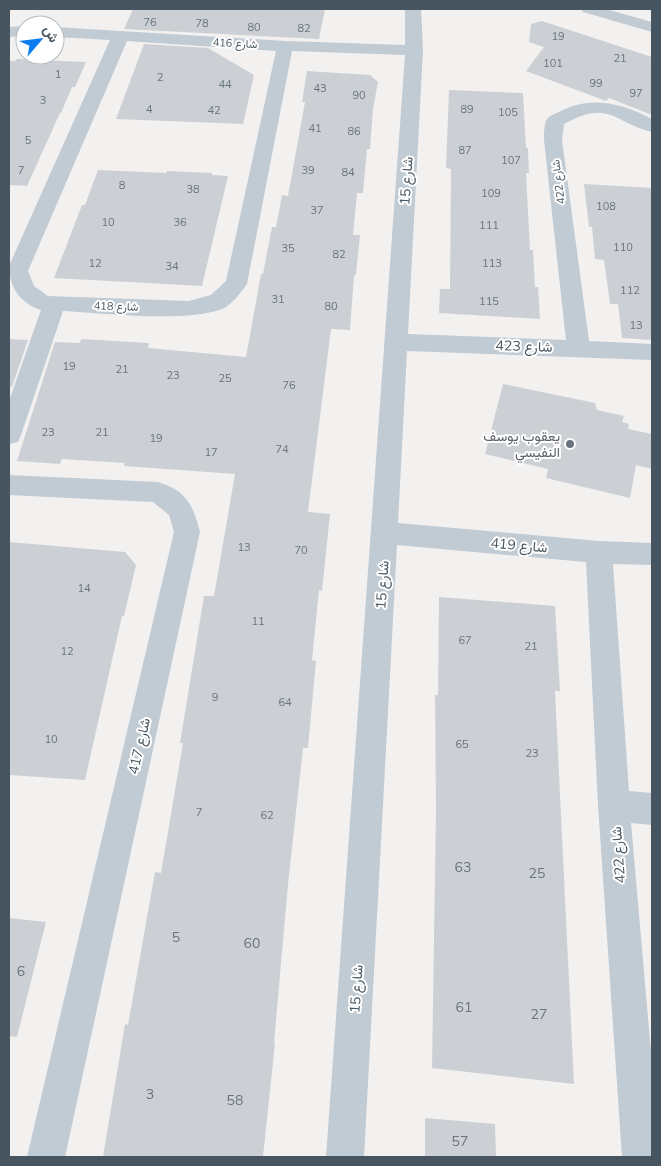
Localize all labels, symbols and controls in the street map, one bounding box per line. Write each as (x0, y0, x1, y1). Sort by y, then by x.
north arrow (15, 15, 65, 65)
house number: 76 (143, 15, 157, 29)
house number: 78 (195, 16, 209, 30)
house number: 80 (247, 20, 261, 34)
house number: 82 (297, 21, 311, 35)
text: ش (40, 22, 63, 46)
house number: 19 (551, 29, 565, 43)
street label: شارع 416 (212, 35, 258, 52)
house number: 21 (613, 51, 627, 65)
house number: 101 (543, 56, 563, 70)
house number: 1 (55, 67, 61, 81)
house number: 2 (157, 70, 164, 84)
house number: 99 (589, 76, 603, 90)
house number: 44 (218, 77, 232, 91)
house number: 43 (313, 81, 327, 95)
house number: 97 (629, 86, 643, 100)
house number: 90 (352, 88, 366, 102)
house number: 3 (40, 93, 46, 107)
house number: 4 (146, 102, 153, 116)
house number: 89 (460, 102, 474, 116)
house number: 42 (207, 103, 221, 117)
house number: 105 (498, 105, 518, 119)
house number: 41 (308, 121, 322, 135)
house number: 86 (347, 124, 361, 138)
house number: 5 (25, 133, 32, 147)
house number: 87 (458, 143, 472, 157)
house number: 107 (501, 153, 521, 167)
street label: شارع 15 (395, 156, 419, 206)
street label: شارع 422 (548, 158, 569, 205)
house number: 7 (18, 163, 24, 177)
house number: 39 (301, 163, 315, 177)
house number: 84 (341, 165, 355, 179)
house number: 8 (119, 178, 126, 192)
house number: 38 (186, 182, 200, 196)
house number: 109 (481, 186, 501, 200)
house number: 108 (596, 199, 616, 213)
house number: 37 (310, 203, 324, 217)
house number: 10 (101, 215, 115, 229)
house number: 36 (173, 215, 187, 229)
house number: 111 (479, 218, 499, 232)
house number: 110 (613, 240, 633, 254)
house number: 35 (281, 241, 295, 255)
house number: 82 (332, 247, 346, 261)
house number: 12 (88, 256, 102, 270)
house number: 113 (482, 256, 502, 270)
house number: 34 (165, 259, 179, 273)
house number: 112 (620, 283, 640, 297)
house number: 31 (271, 292, 285, 306)
house number: 115 (479, 294, 499, 308)
street label: شارع 418 (93, 298, 139, 315)
house number: 80 (324, 299, 338, 313)
house number: 13 (629, 318, 643, 332)
street label: شارع 423 (495, 336, 553, 358)
house number: 19 (62, 359, 76, 373)
house number: 21 (115, 362, 129, 376)
house number: 23 (166, 368, 180, 382)
house number: 25 (218, 371, 232, 385)
house number: 76 (282, 378, 296, 392)
house number: 23 (41, 425, 55, 439)
house number: 21 (95, 425, 109, 439)
place label: يعقوب يوسف النفيسي (483, 427, 560, 464)
house number: 19 (149, 431, 163, 445)
marker: يعقوب يوسف النفيسي (564, 438, 576, 450)
house number: 74 (275, 442, 289, 456)
house number: 17 (204, 445, 218, 459)
street label: شارع 419 (490, 534, 548, 558)
house number: 13 (237, 540, 251, 554)
house number: 70 (294, 543, 308, 557)
street label: شارع 15 (371, 560, 395, 610)
house number: 14 (77, 581, 91, 595)
house number: 11 (251, 614, 265, 628)
house number: 67 (458, 633, 472, 647)
house number: 21 (524, 639, 538, 653)
house number: 12 (60, 644, 74, 658)
house number: 9 (212, 690, 218, 704)
house number: 64 (278, 695, 292, 709)
street label: شارع 417 (124, 716, 156, 776)
house number: 10 (44, 732, 58, 746)
house number: 65 (455, 737, 469, 751)
house number: 23 (525, 746, 539, 760)
house number: 7 (196, 805, 202, 819)
house number: 62 (260, 808, 274, 822)
street label: شارع 422 (607, 826, 631, 884)
house number: 63 (455, 858, 471, 876)
house number: 25 (529, 864, 545, 882)
house number: 5 (172, 928, 180, 946)
house number: 60 (244, 934, 260, 952)
house number: 6 (17, 962, 25, 980)
street label: شارع 15 (345, 964, 369, 1014)
house number: 61 (456, 998, 472, 1016)
house number: 27 (531, 1005, 547, 1023)
house number: 3 (146, 1085, 154, 1103)
house number: 58 (227, 1091, 243, 1109)
house number: 57 (452, 1132, 468, 1150)

